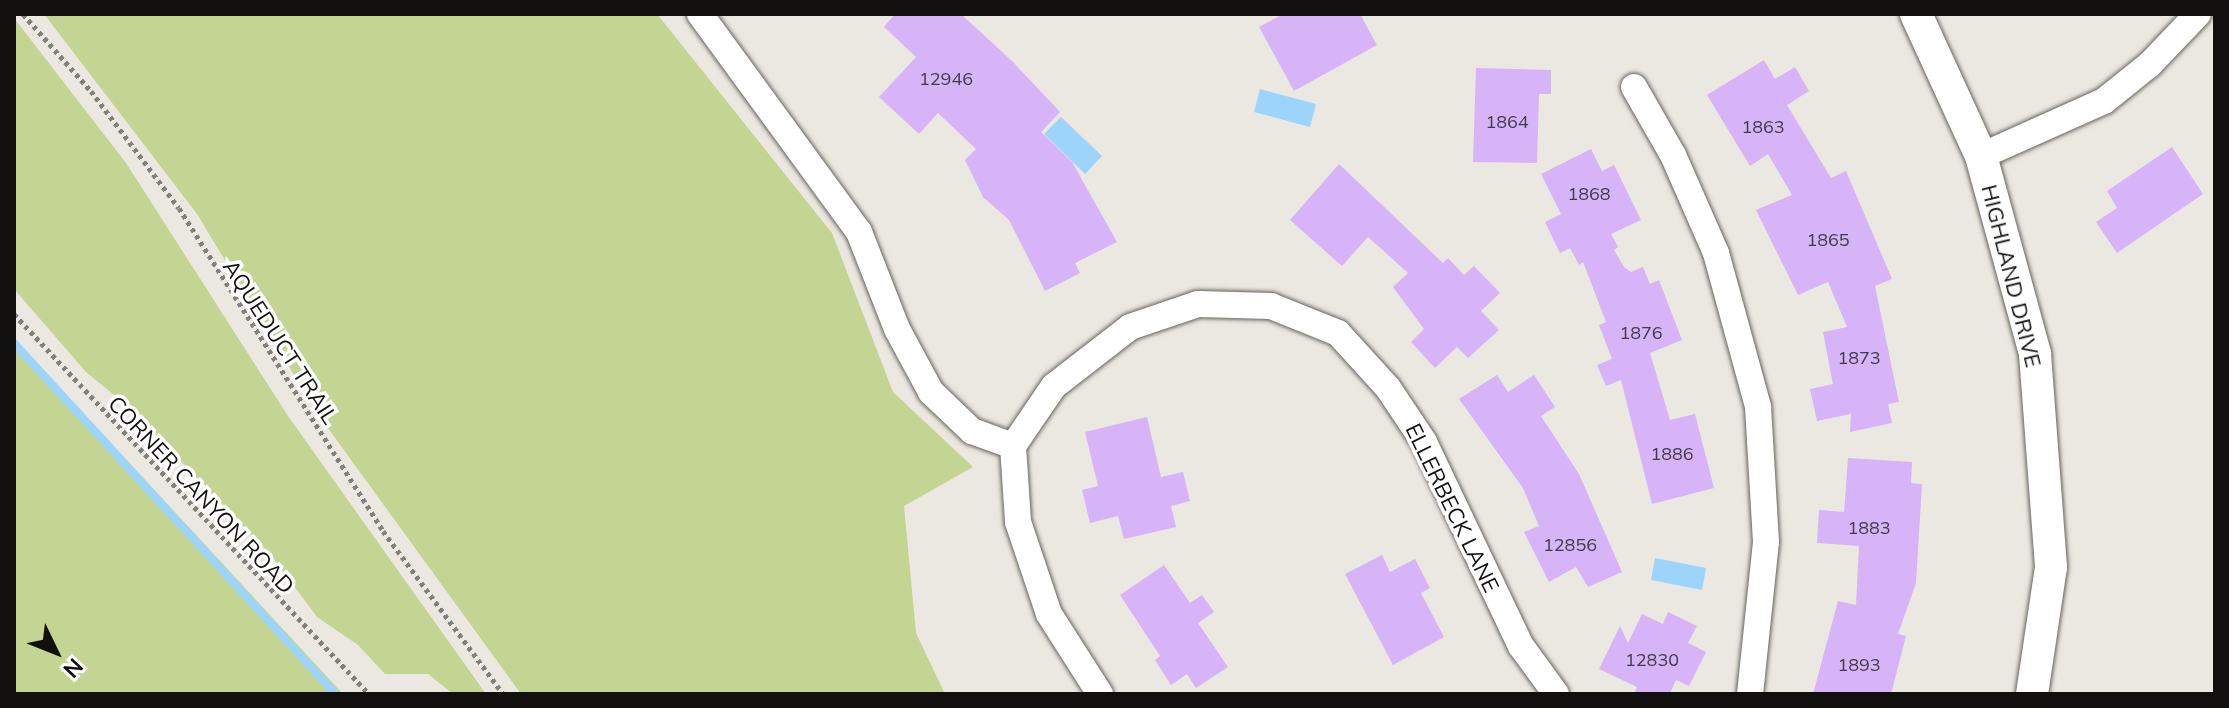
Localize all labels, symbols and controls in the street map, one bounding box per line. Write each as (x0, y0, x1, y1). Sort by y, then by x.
house number: 12946 (919, 68, 973, 90)
house number: 1864 (1485, 111, 1529, 133)
house number: 1863 (1741, 116, 1785, 138)
street label: HIGHLAND DRIVE (1976, 182, 2046, 370)
house number: 1868 (1567, 183, 1611, 205)
house number: 1865 (1806, 229, 1850, 251)
street label: AQUEDUCT TRAIL (217, 255, 343, 429)
house number: 1876 (1619, 322, 1663, 344)
house number: 1873 (1837, 347, 1881, 369)
street label: CORNER CANYON ROAD (103, 391, 299, 599)
street label: ELLERBECK LANE (1400, 419, 1504, 597)
house number: 1886 (1650, 443, 1694, 465)
house number: 1883 (1847, 517, 1891, 539)
house number: 12856 (1543, 534, 1597, 556)
north arrow (16, 612, 96, 692)
house number: 12830 (1625, 649, 1679, 671)
text: N (58, 653, 89, 684)
house number: 1893 (1837, 654, 1881, 676)

